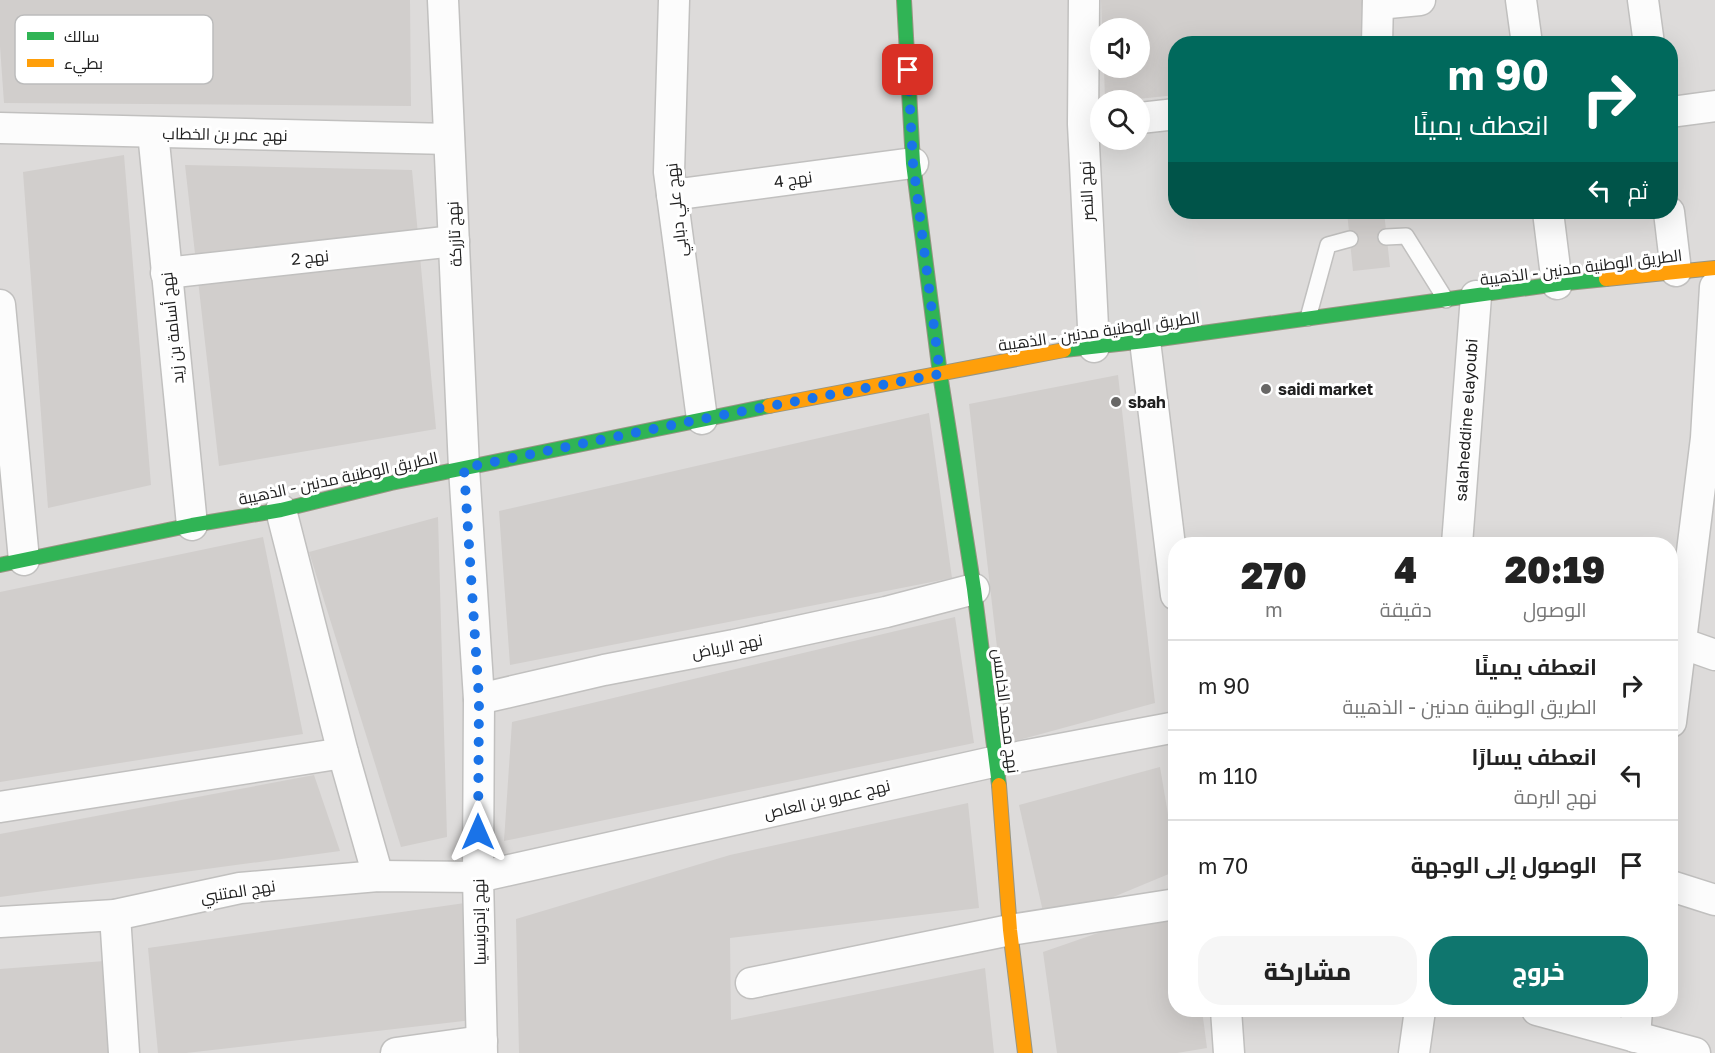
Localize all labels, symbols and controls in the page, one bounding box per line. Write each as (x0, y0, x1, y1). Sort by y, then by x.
legend (15, 15, 213, 84)
map controls (1090, 18, 1150, 150)
button: sound (1090, 18, 1150, 78)
text: سالك (64, 26, 99, 46)
pin (882, 44, 933, 95)
text: 90 m (1448, 49, 1549, 99)
text: بطيء (64, 53, 103, 77)
icon: arrive (891, 53, 924, 86)
icon: right (1570, 60, 1648, 138)
button: search (1090, 90, 1150, 150)
text: انعطف يمينًا (1413, 109, 1549, 141)
street label: نهج عمر بن الخطاب (162, 123, 288, 147)
street label: نهج النصر (1074, 160, 1100, 223)
street label: نهج علي دبابي (661, 162, 695, 258)
street label: نهج 4 (772, 166, 814, 194)
icon: left (1583, 174, 1616, 207)
text: ثم (1628, 177, 1648, 204)
street label: نهج تازركة (442, 201, 468, 267)
street label: نهج 2 (290, 245, 330, 271)
street label: الطريق الوطنية مدنين - الذهيبة (1479, 245, 1683, 290)
street label: نهج أسامة بن زيد (156, 271, 190, 385)
street label: الطريق الوطنية مدنين - الذهيبة (997, 307, 1201, 356)
street label: salaheddine elayoubi (1450, 338, 1482, 502)
place label: saidi market (1278, 379, 1373, 399)
marker: saidi market (1259, 382, 1273, 396)
place label: sbah (1128, 392, 1166, 412)
marker: sbah (1109, 395, 1123, 409)
street label: الطريق الوطنية مدنين - الذهيبة (236, 447, 440, 510)
text: 4 (1394, 548, 1417, 591)
text: 20:19 (1505, 548, 1605, 591)
text: 270 (1241, 554, 1307, 597)
text: m (1265, 597, 1283, 621)
text: دقيقة (1380, 597, 1432, 621)
text: الوصول (1523, 597, 1587, 621)
street label: نهج الرياض (690, 629, 764, 665)
street label: نهج محمد الخامس (986, 648, 1024, 775)
text: انعطف يمينًا (1474, 653, 1597, 680)
icon: right (1615, 669, 1648, 702)
text: 90 m (1198, 672, 1250, 699)
text: الطريق الوطنية مدنين - الذهيبة (1343, 694, 1597, 718)
text: انعطف يسارًا (1472, 743, 1597, 770)
icon: left (1615, 759, 1648, 792)
text: 110 m (1198, 762, 1258, 789)
street label: نهج عمرو بن العاص (762, 775, 892, 825)
text: نهج البرمة (1514, 784, 1597, 808)
position arrow (446, 800, 510, 864)
icon: arrive (1615, 849, 1648, 882)
text: الوصول إلى الوجهة (1411, 851, 1597, 878)
text: 70 m (1198, 852, 1248, 879)
street label: نهج المتنبي (199, 875, 278, 911)
street label: نهج إندونيسيا (468, 878, 492, 966)
button: مشاركة (1198, 936, 1417, 1005)
button: خروج (1429, 936, 1648, 1005)

